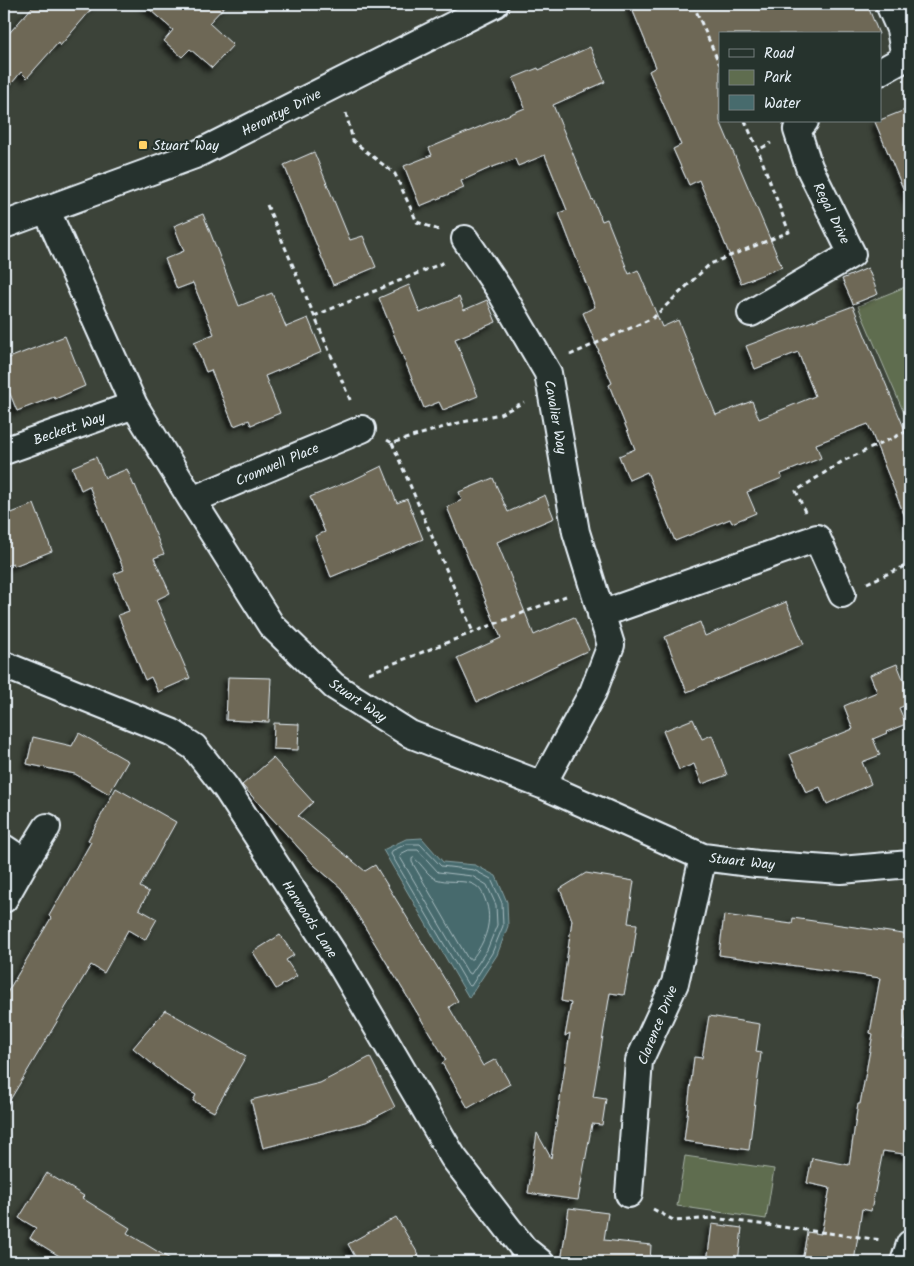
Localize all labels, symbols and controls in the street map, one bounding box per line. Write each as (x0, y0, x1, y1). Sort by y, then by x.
legend (719, 32, 882, 122)
text: Road (764, 42, 795, 66)
text: Park (764, 66, 792, 90)
street label: Herontye Drive (238, 83, 326, 142)
text: Water (764, 92, 801, 116)
place label: Stuart Way (153, 135, 219, 157)
marker: Stuart Way (137, 139, 149, 151)
street label: Regal Drive (807, 179, 856, 249)
street label: Cavalier Way (538, 378, 572, 456)
street label: Beckett Way (30, 406, 109, 452)
street label: Cromwell Place (232, 437, 323, 492)
street label: Stuart Way (324, 673, 391, 729)
street label: Stuart Way (708, 848, 776, 876)
street label: Harwoods Lane (276, 876, 343, 964)
street label: Clarence Drive (632, 982, 684, 1069)

